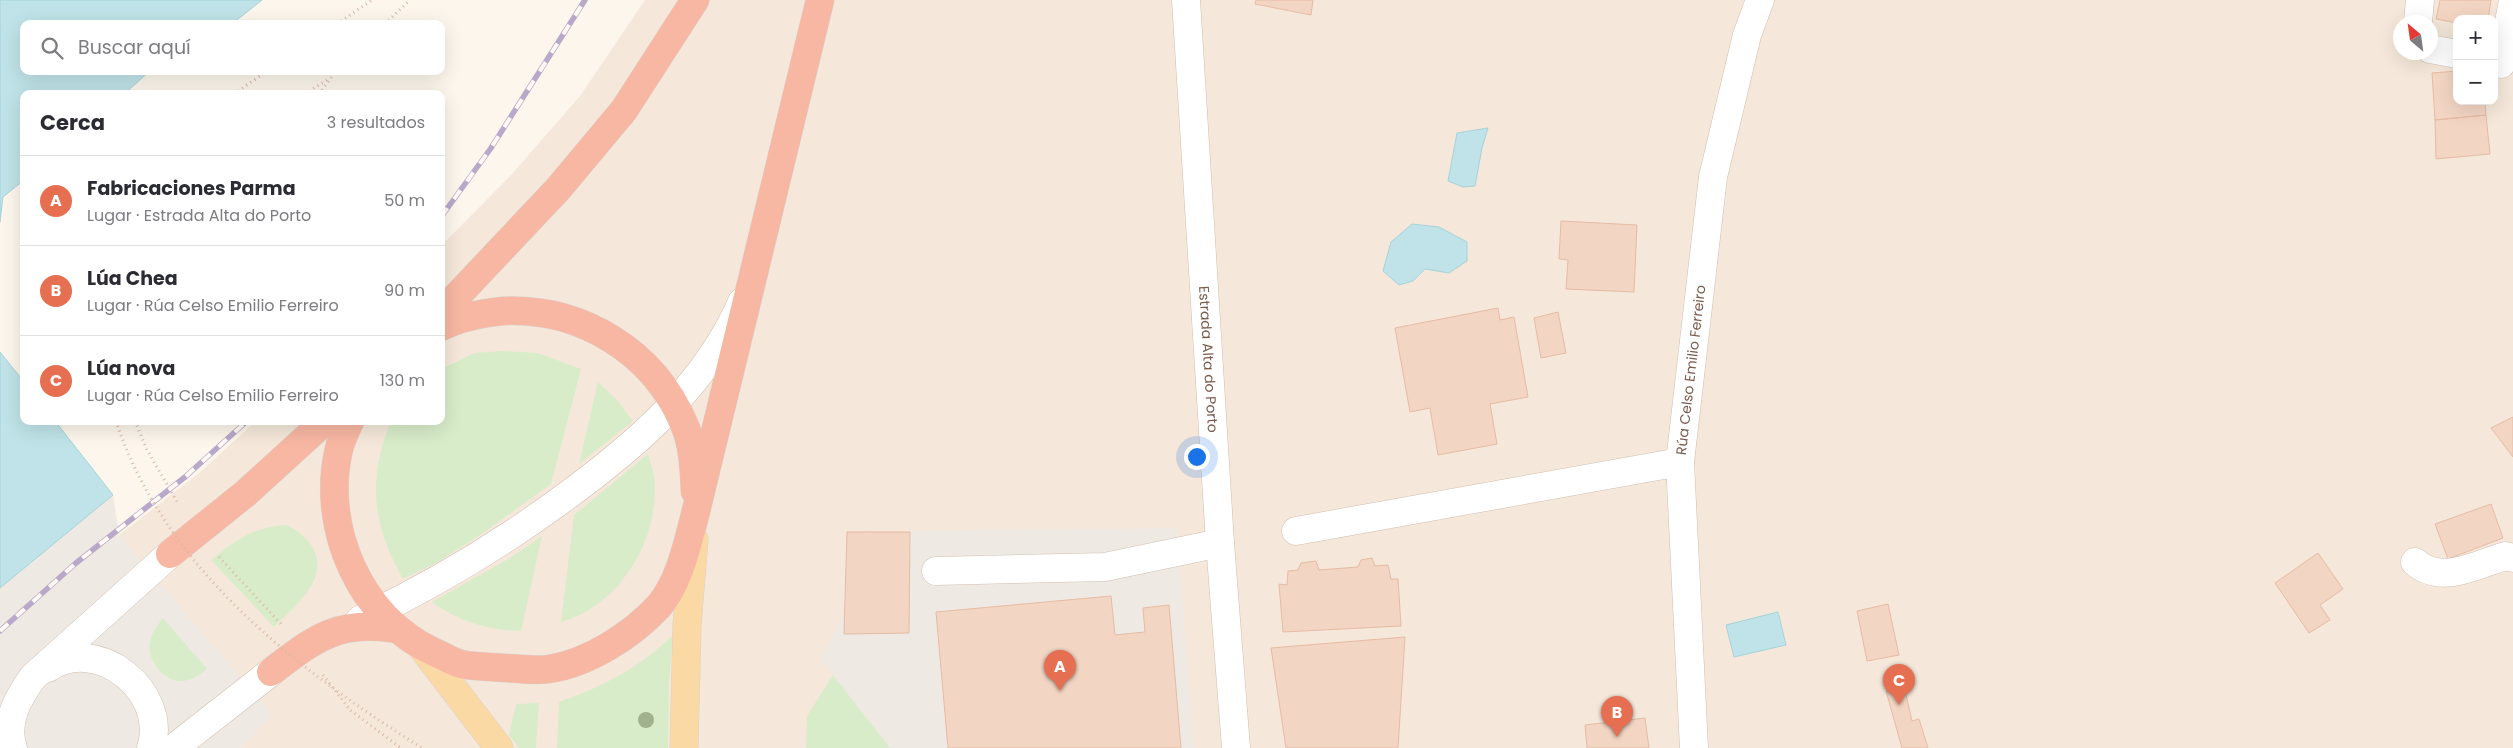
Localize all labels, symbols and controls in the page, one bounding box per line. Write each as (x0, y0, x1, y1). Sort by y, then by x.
north arrow (2393, 15, 2438, 60)
map controls (2453, 15, 2498, 105)
button: + (2453, 15, 2498, 60)
search box (20, 20, 445, 75)
icon: search (38, 34, 66, 62)
text: Buscar aquí (78, 34, 191, 61)
button: − (2453, 60, 2498, 105)
text: Cerca (40, 108, 105, 137)
text: 3 resultados (327, 111, 425, 134)
text: Fabricaciones Parma (87, 175, 296, 202)
text: A (50, 189, 62, 212)
text: 50 m (384, 189, 425, 212)
text: Lugar · Estrada Alta do Porto (87, 204, 311, 227)
text: Lúa Chea (87, 265, 178, 292)
text: B (51, 279, 61, 302)
text: 90 m (384, 279, 425, 302)
street label: Rúa Celso Emilio Ferreiro (1671, 284, 1710, 456)
street label: Estrada Alta do Porto (1194, 285, 1223, 433)
text: Lugar · Rúa Celso Emilio Ferreiro (87, 294, 339, 317)
text: Lúa nova (87, 355, 176, 382)
text: C (50, 369, 62, 392)
text: 130 m (380, 369, 425, 392)
text: Lugar · Rúa Celso Emilio Ferreiro (87, 384, 339, 407)
your location (1184, 444, 1210, 470)
pin: A (1044, 650, 1076, 691)
pin: C (1883, 664, 1915, 705)
pin: B (1601, 696, 1633, 737)

